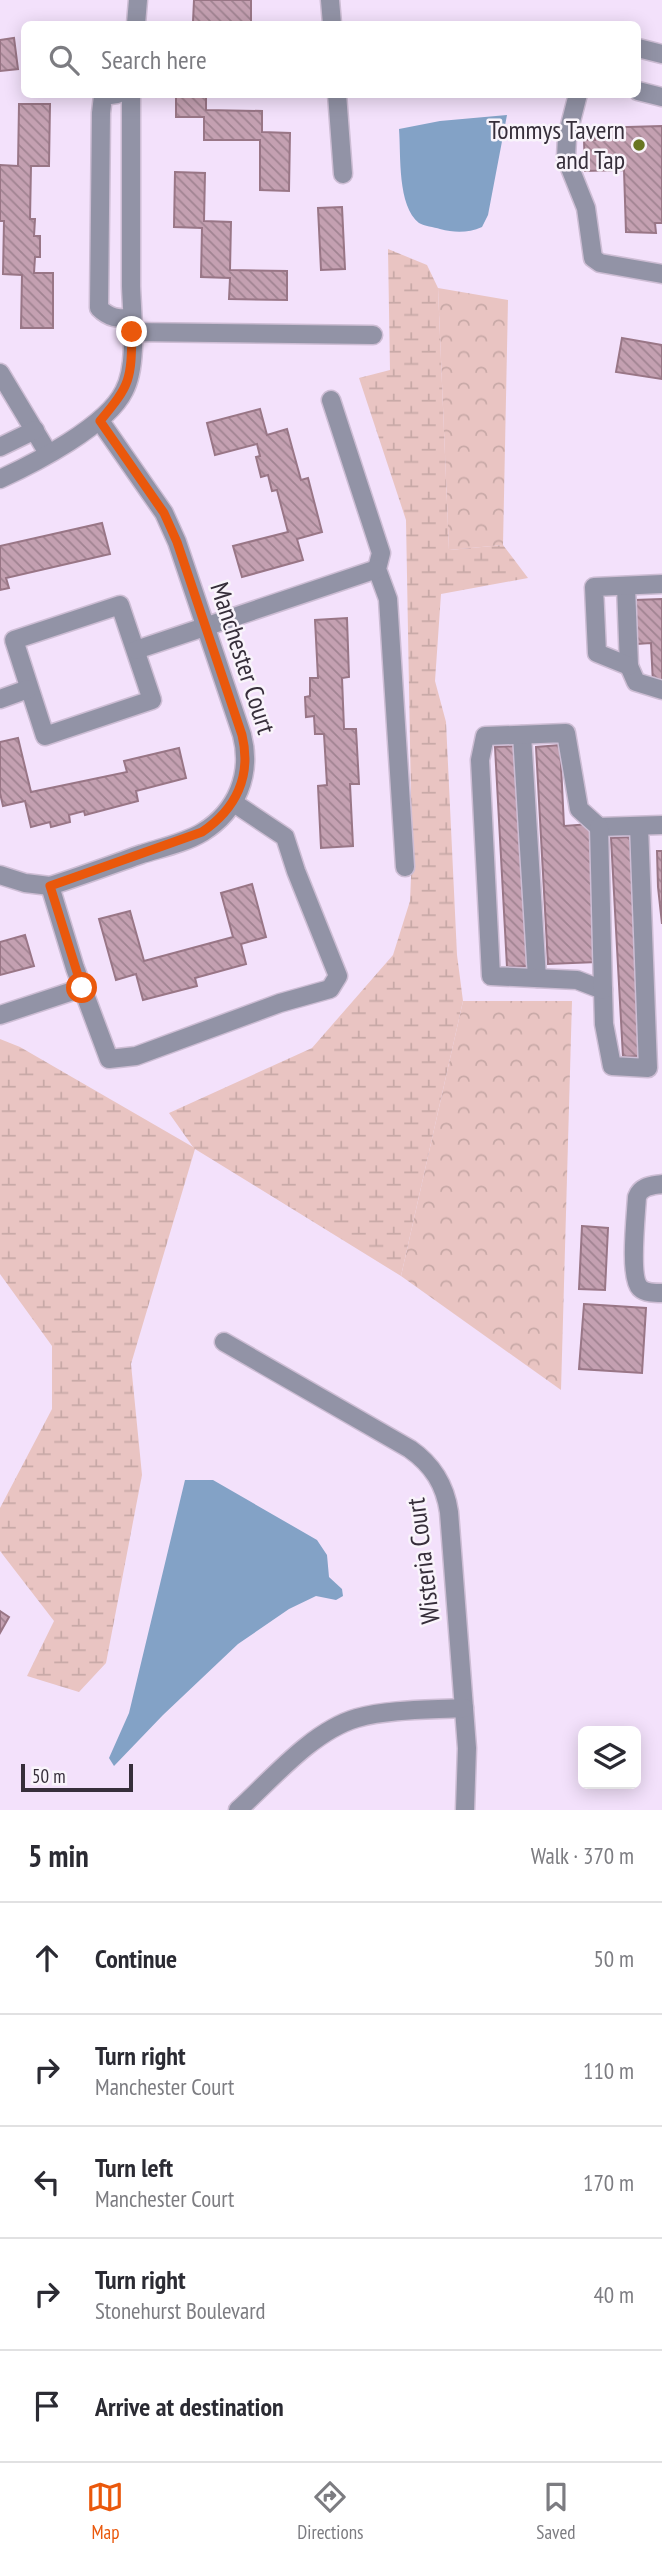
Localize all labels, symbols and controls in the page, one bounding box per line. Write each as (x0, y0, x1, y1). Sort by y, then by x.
search box (21, 21, 641, 98)
icon: search (45, 41, 83, 79)
text: Search here (101, 43, 207, 76)
place label: Tommys Tavern and Tap (488, 113, 625, 176)
marker: Tommys Tavern and Tap (631, 137, 647, 153)
route end (116, 316, 147, 347)
street label: Manchester Court (203, 578, 284, 738)
route start (66, 972, 97, 1003)
street label: Wisteria Court (398, 1496, 447, 1626)
map controls (578, 1726, 641, 1789)
button: layers (578, 1726, 641, 1789)
scale bar (21, 1761, 133, 1793)
text: 50 m (32, 1764, 66, 1788)
text: 5 min (28, 1836, 89, 1875)
text: Walk · 370 m (531, 1841, 634, 1870)
icon: ahead (28, 1939, 66, 1977)
text: Continue (95, 1942, 177, 1975)
text: 50 m (593, 1944, 634, 1973)
text: Turn right (95, 2039, 186, 2072)
icon: right (28, 2051, 66, 2089)
text: 110 m (583, 2056, 634, 2085)
text: Manchester Court (95, 2072, 234, 2101)
text: Turn left (95, 2151, 173, 2184)
icon: left (28, 2163, 66, 2201)
text: 170 m (583, 2168, 634, 2197)
text: Manchester Court (95, 2184, 234, 2213)
text: Turn right (95, 2263, 186, 2296)
icon: right (28, 2275, 66, 2313)
text: 40 m (593, 2280, 634, 2309)
text: Stonehurst Boulevard (95, 2296, 266, 2325)
icon: arrive (28, 2387, 66, 2425)
text: Arrive at destination (95, 2390, 284, 2423)
tab: Map (86, 2478, 124, 2544)
tab: Directions (297, 2478, 363, 2544)
tab: Saved (536, 2478, 576, 2544)

